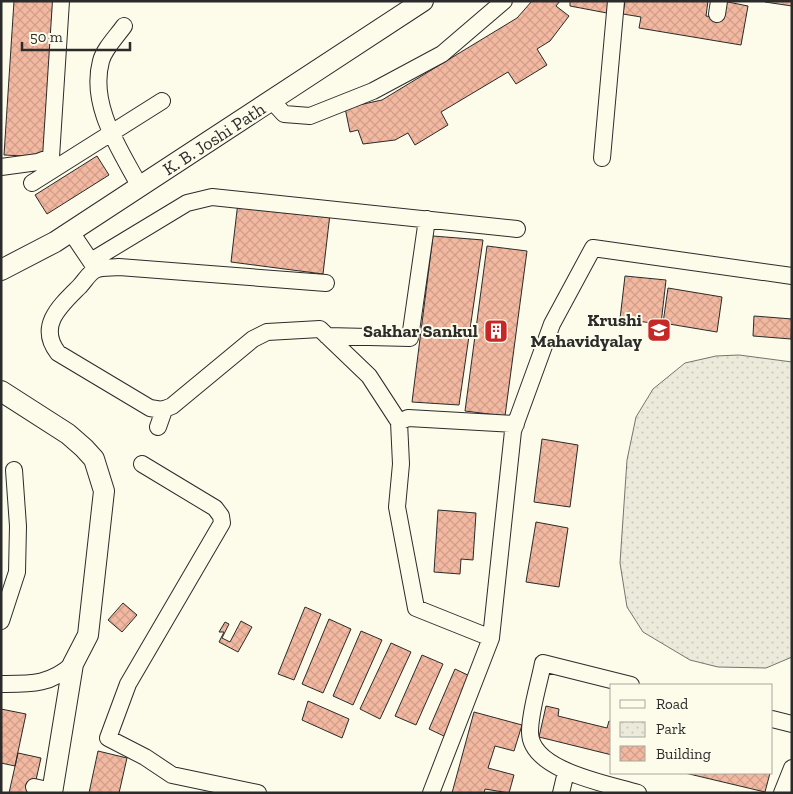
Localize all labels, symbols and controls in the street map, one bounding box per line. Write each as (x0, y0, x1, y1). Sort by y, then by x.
scale bar (22, 20, 130, 52)
text: 50 m (30, 28, 63, 46)
street label: K. B. Joshi Path (159, 98, 269, 180)
place label: Krushi Mahavidyalay (531, 309, 643, 352)
school or university icon: Krushi Mahavidyalay (646, 317, 672, 343)
building icon: Sakhar Sankul (483, 318, 509, 344)
place label: Sakhar Sankul (363, 320, 478, 342)
legend (610, 684, 773, 774)
text: Road (656, 695, 689, 713)
text: Park (656, 720, 686, 738)
text: Building (656, 745, 711, 763)

